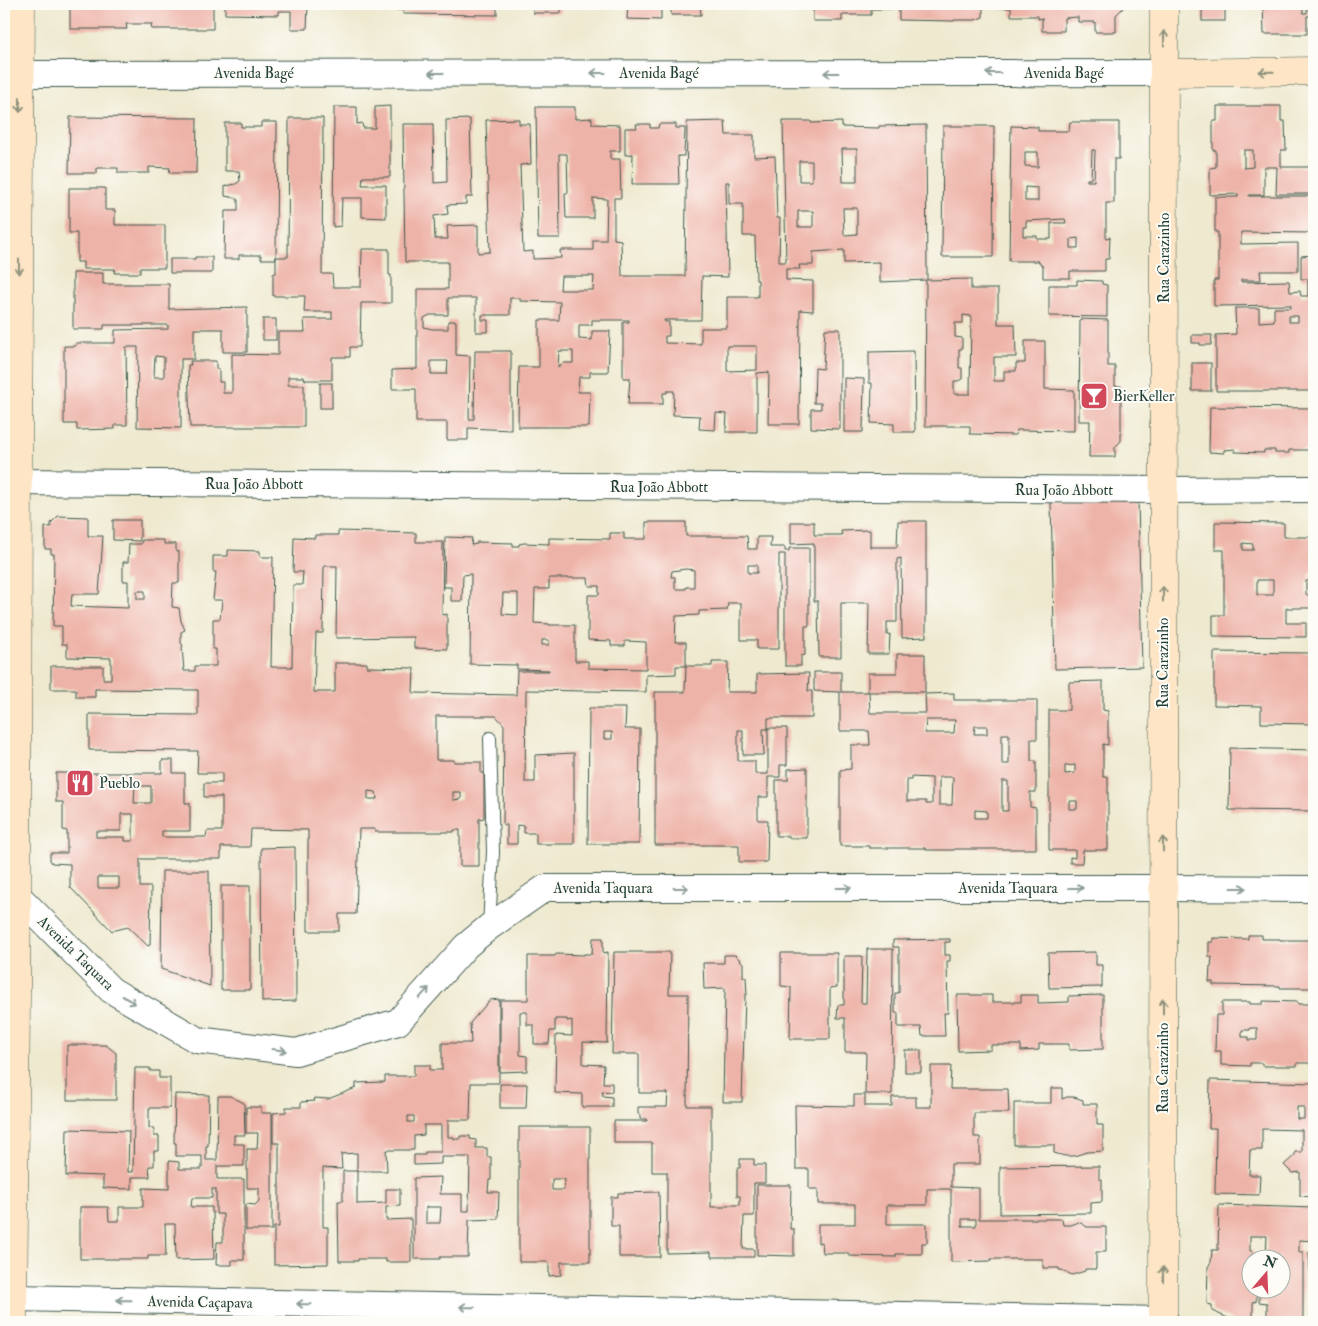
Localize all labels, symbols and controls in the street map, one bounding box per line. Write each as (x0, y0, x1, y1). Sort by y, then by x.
one-way arrow (1159, 31, 1169, 47)
street label: Avenida Bagé (213, 64, 295, 83)
street label: Avenida Bagé (618, 64, 700, 83)
street label: Avenida Bagé (1023, 64, 1105, 83)
one-way arrow (1258, 67, 1274, 77)
one-way arrow (428, 68, 444, 78)
one-way arrow (590, 68, 606, 78)
one-way arrow (823, 68, 839, 78)
one-way arrow (985, 68, 1002, 78)
one-way arrow (15, 96, 25, 113)
street label: Rua Carazinho (1155, 213, 1174, 303)
one-way arrow (14, 259, 24, 275)
bar icon: BierKeller (1079, 381, 1109, 411)
place label: BierKeller (1113, 387, 1175, 406)
street label: Rua João Abbott (205, 475, 303, 495)
street label: Rua João Abbott (610, 478, 708, 498)
street label: Rua João Abbott (1015, 481, 1113, 501)
one-way arrow (1158, 586, 1168, 602)
street label: Rua Carazinho (1154, 618, 1173, 708)
restaurant icon: Pueblo (65, 768, 95, 798)
place label: Pueblo (99, 774, 140, 793)
one-way arrow (1158, 836, 1168, 852)
street label: Avenida Taquara (552, 879, 653, 898)
street label: Avenida Taquara (957, 879, 1058, 898)
one-way arrow (672, 883, 689, 893)
one-way arrow (835, 883, 851, 893)
one-way arrow (1068, 883, 1084, 893)
one-way arrow (1230, 883, 1246, 893)
street label: Avenida Taquara (33, 911, 119, 995)
one-way arrow (418, 986, 430, 999)
one-way arrow (121, 995, 136, 1005)
one-way arrow (1158, 998, 1168, 1014)
street label: Rua Carazinho (1154, 1023, 1173, 1113)
one-way arrow (271, 1045, 287, 1055)
north arrow (1240, 1248, 1290, 1298)
text: N (1260, 1252, 1279, 1272)
one-way arrow (1158, 1266, 1168, 1282)
street label: Avenida Caçapava (146, 1292, 254, 1314)
one-way arrow (116, 1295, 132, 1305)
one-way arrow (296, 1299, 312, 1309)
one-way arrow (459, 1302, 475, 1312)

